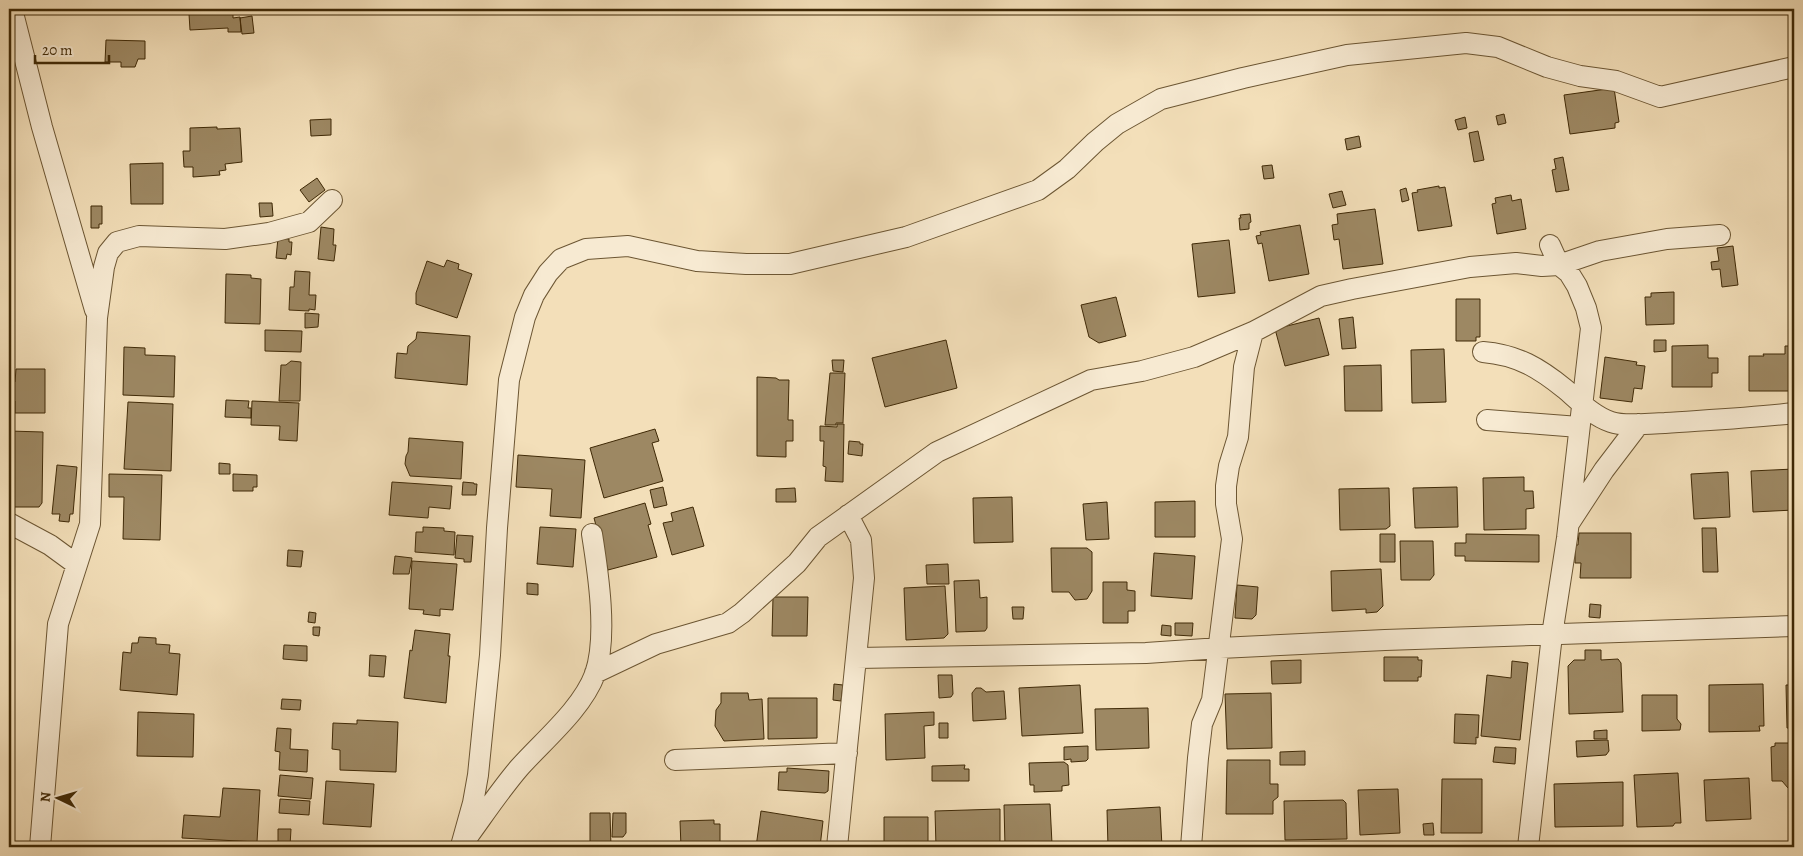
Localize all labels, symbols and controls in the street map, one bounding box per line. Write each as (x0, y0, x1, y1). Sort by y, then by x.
scale bar (35, 32, 109, 64)
text: 20 m (42, 40, 73, 60)
north arrow (32, 774, 82, 824)
text: N (36, 791, 55, 803)

